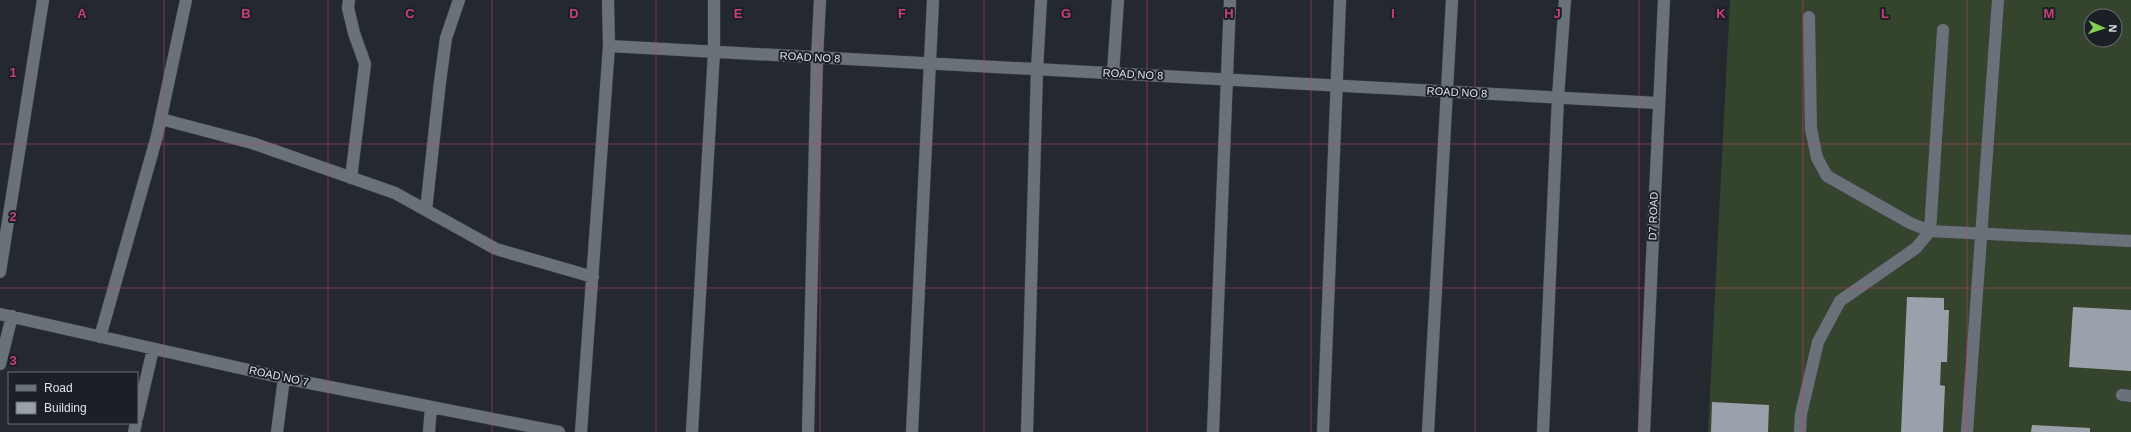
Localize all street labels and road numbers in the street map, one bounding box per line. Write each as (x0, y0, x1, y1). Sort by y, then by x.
street label: ROAD NO 8 (779, 49, 841, 65)
street label: ROAD NO 8 (1102, 66, 1164, 82)
street label: ROAD NO 8 (1426, 84, 1488, 100)
street label: D7 ROAD (1646, 191, 1660, 241)
street label: ROAD NO 7 (248, 364, 310, 388)

